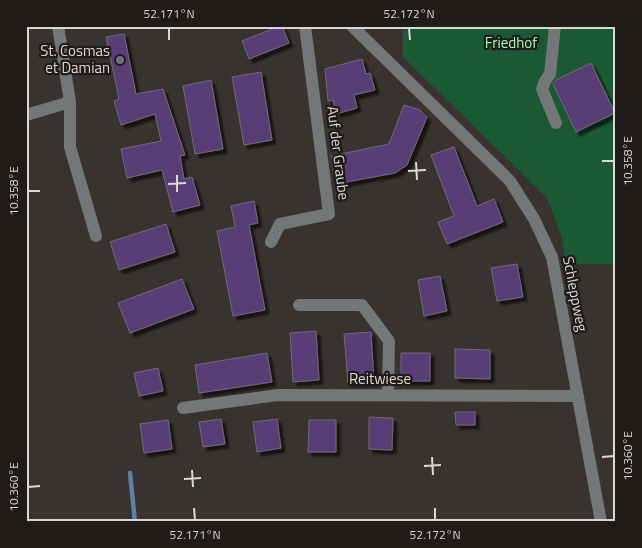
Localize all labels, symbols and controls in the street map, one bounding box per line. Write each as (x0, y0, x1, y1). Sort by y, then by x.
text: 52.171°N (143, 4, 195, 23)
text: 52.172°N (383, 4, 435, 23)
park label: Friedhof (485, 31, 537, 54)
place label: St. Cosmas et Damian (40, 39, 110, 79)
marker: St. Cosmas et Damian (114, 54, 126, 66)
street label: Auf der Graube (321, 105, 356, 201)
text: 10.358°E (618, 136, 637, 186)
text: 10.358°E (4, 166, 23, 216)
street label: Schleppweg (557, 254, 594, 334)
street label: Reitwiese (349, 367, 411, 390)
text: 10.360°E (618, 431, 637, 481)
text: 10.360°E (4, 462, 23, 512)
text: 52.171°N (169, 525, 221, 544)
text: 52.172°N (409, 525, 461, 544)

